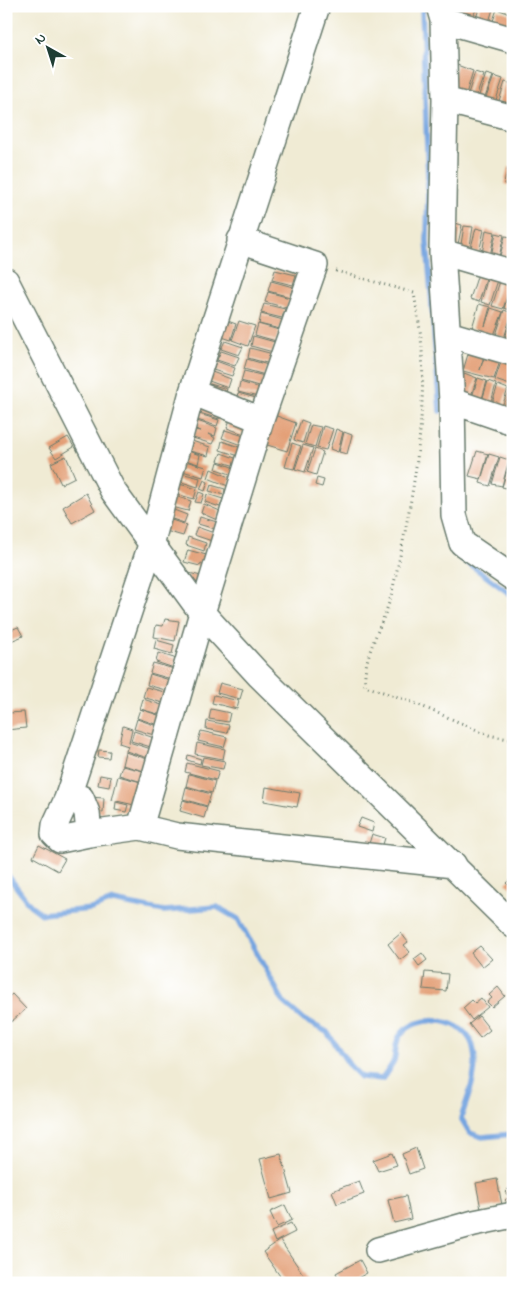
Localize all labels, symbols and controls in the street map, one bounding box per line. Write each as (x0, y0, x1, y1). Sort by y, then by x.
north arrow (22, 22, 72, 72)
text: N (30, 28, 51, 50)

